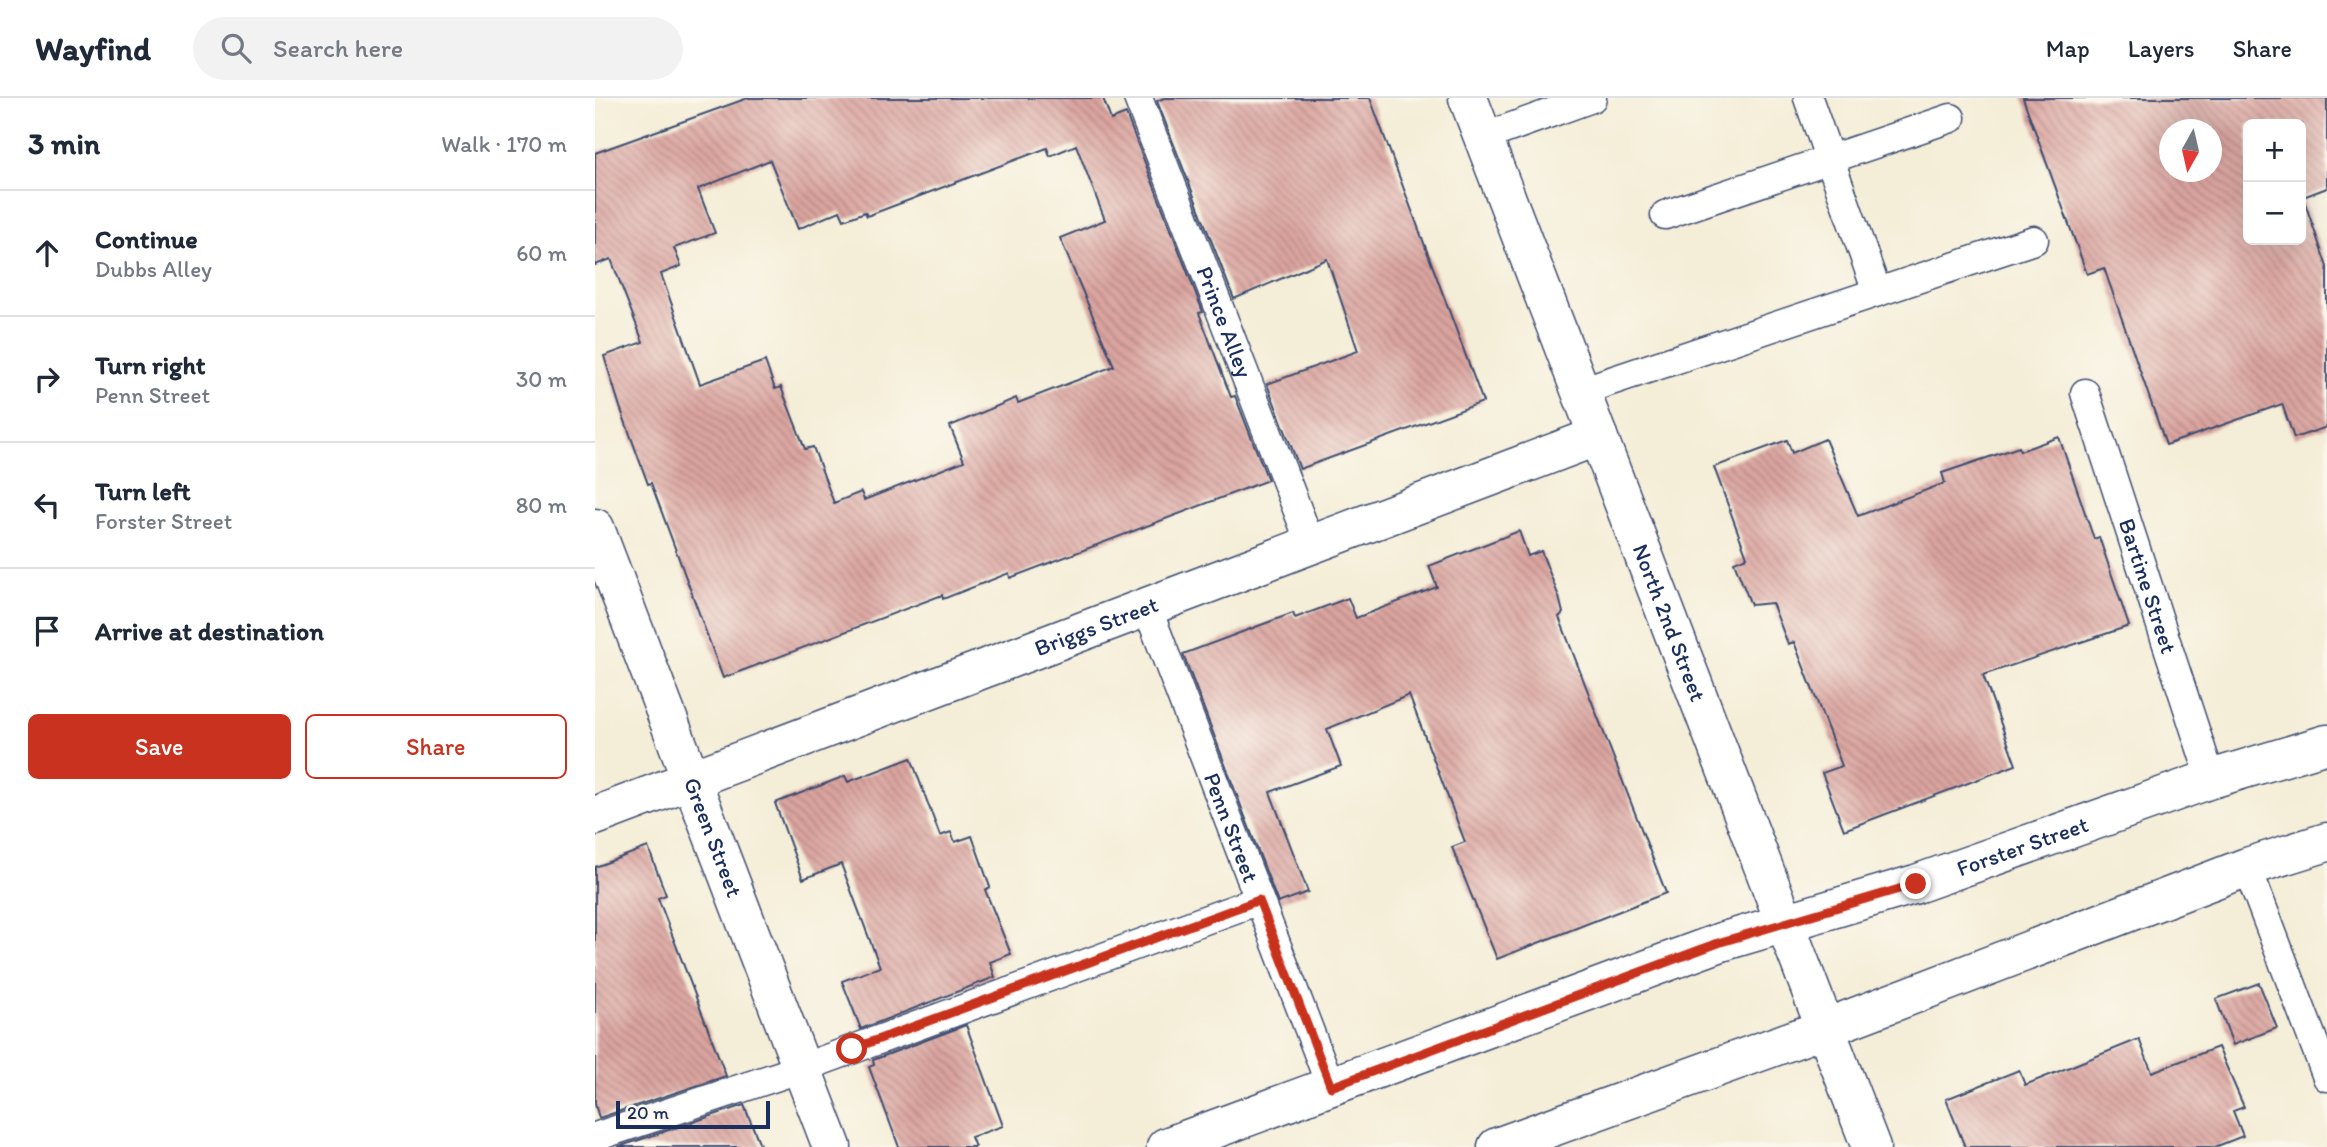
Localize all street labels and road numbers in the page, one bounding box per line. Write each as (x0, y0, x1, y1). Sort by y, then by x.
street label: Prince Alley (1190, 262, 1259, 382)
street label: Bartine Street (2113, 515, 2183, 658)
street label: North 2nd Street (1627, 540, 1713, 706)
street label: Briggs Street (1030, 590, 1162, 662)
street label: Penn Street (1198, 769, 1265, 887)
street label: Green Street (678, 773, 749, 901)
street label: Forster Street (1953, 810, 2092, 882)

